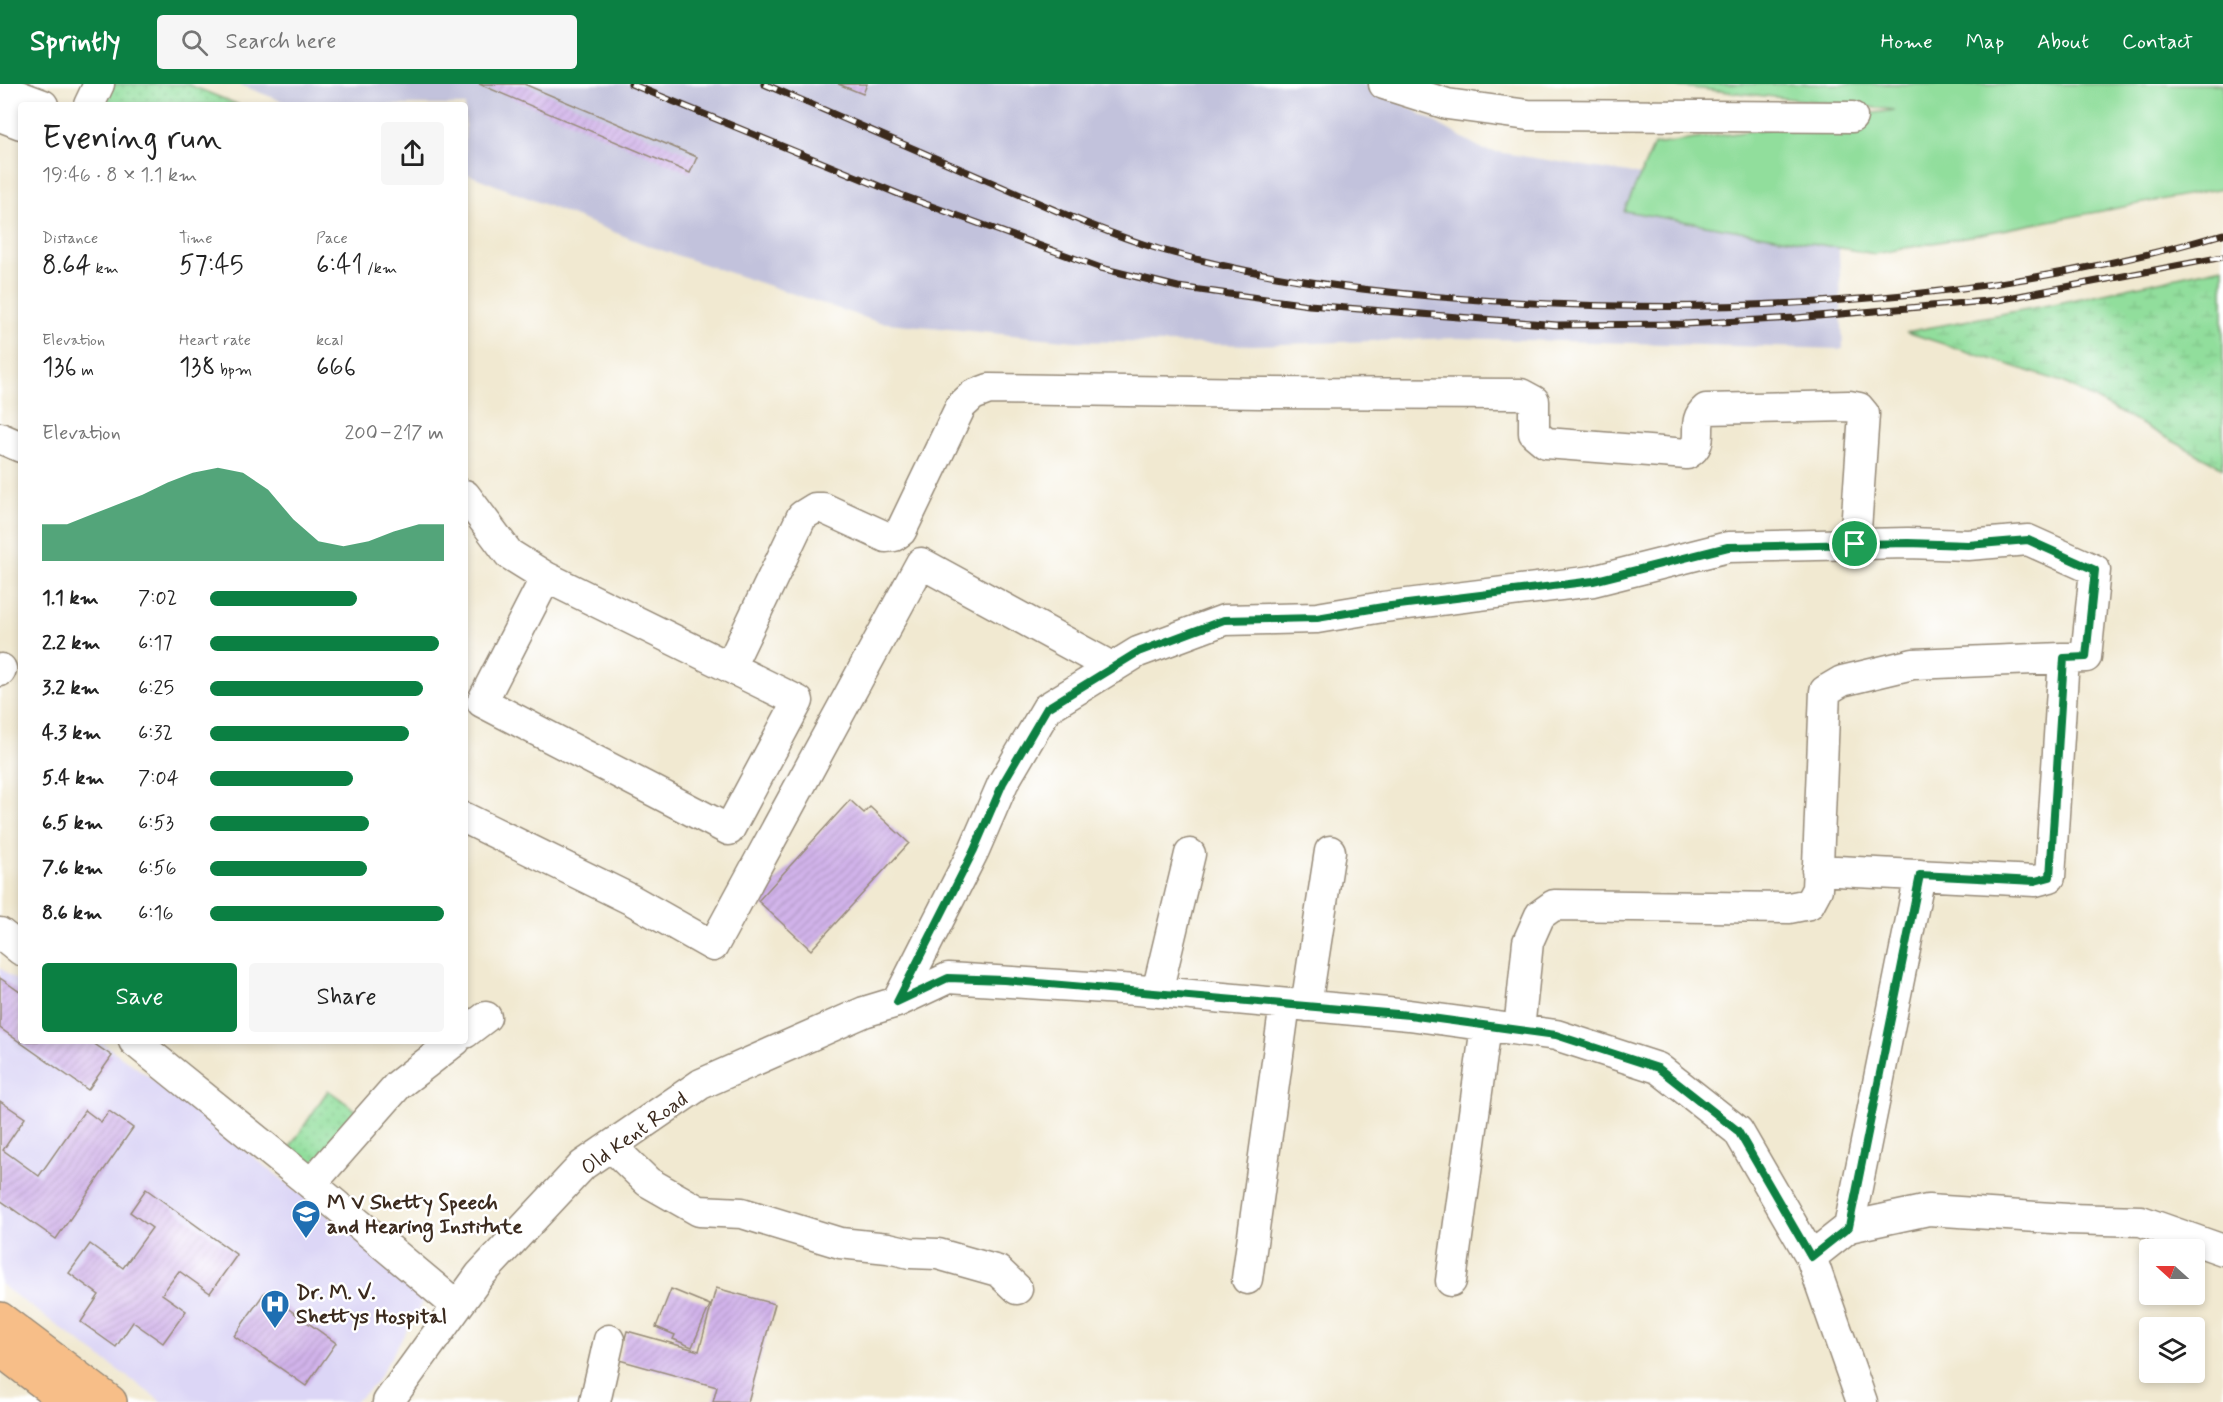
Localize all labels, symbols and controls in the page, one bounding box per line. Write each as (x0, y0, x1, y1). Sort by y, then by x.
search box (157, 15, 577, 69)
text: Sprintly (30, 24, 121, 61)
icon: search (178, 26, 211, 59)
text: Search here (226, 28, 336, 56)
text: Home (1881, 28, 1933, 56)
text: Map (1966, 28, 2004, 56)
text: About (2037, 28, 2089, 56)
text: Contact (2122, 28, 2193, 56)
text: Evening run (42, 117, 222, 161)
button: share (381, 122, 444, 185)
text: 19:46 · 8 × 1.1 km (42, 162, 197, 189)
text: Distance (42, 228, 98, 249)
text: Time (179, 228, 213, 249)
text: Pace (316, 228, 348, 249)
text: 8.64 (42, 249, 91, 283)
text: 57:45 (179, 249, 244, 283)
text: 6:41 (316, 249, 363, 283)
text: km (91, 258, 119, 279)
text: /km (363, 258, 397, 279)
text: Elevation (42, 330, 105, 351)
text: Heart rate (179, 330, 251, 351)
text: kcal (316, 330, 343, 351)
text: 136 (42, 351, 77, 385)
text: 138 (179, 351, 216, 385)
text: 666 (316, 351, 356, 385)
text: m (77, 360, 94, 381)
text: bpm (216, 360, 252, 381)
text: Elevation (42, 420, 121, 447)
text: 200–217 m (344, 420, 444, 447)
pin (1829, 518, 1880, 569)
icon: arrive (1838, 527, 1871, 560)
text: 1.1 km (42, 585, 99, 612)
text: 7:02 (138, 585, 177, 612)
text: 2.2 km (42, 630, 100, 657)
text: 6:17 (138, 630, 173, 657)
text: 3.2 km (42, 675, 100, 702)
text: 6:25 (138, 675, 174, 702)
text: 4.3 km (42, 720, 101, 747)
text: 6:32 (138, 720, 173, 747)
text: 5.4 km (42, 765, 104, 792)
text: 7:04 (138, 765, 179, 792)
text: 6.5 km (42, 810, 103, 837)
text: 6:53 (138, 810, 174, 837)
text: 7.6 km (42, 855, 103, 882)
text: 6:56 (138, 855, 177, 882)
text: 8.6 km (42, 900, 102, 927)
text: 6:16 (138, 900, 174, 927)
button: Save (42, 963, 237, 1032)
button: Share (249, 963, 444, 1032)
street label: Old Kent Road (576, 1086, 694, 1182)
place label: M V Shetty Speech and Hearing Institute (327, 1189, 523, 1243)
school or university icon: M V Shetty Speech and Hearing Institute (290, 1198, 322, 1240)
north arrow (2139, 1239, 2205, 1305)
map controls (2139, 1239, 2205, 1383)
place label: Dr. M. V. Shettys Hospital (296, 1279, 447, 1331)
hospital icon: Dr. M. V. Shettys Hospital (259, 1288, 291, 1330)
button: layers (2139, 1317, 2205, 1383)

